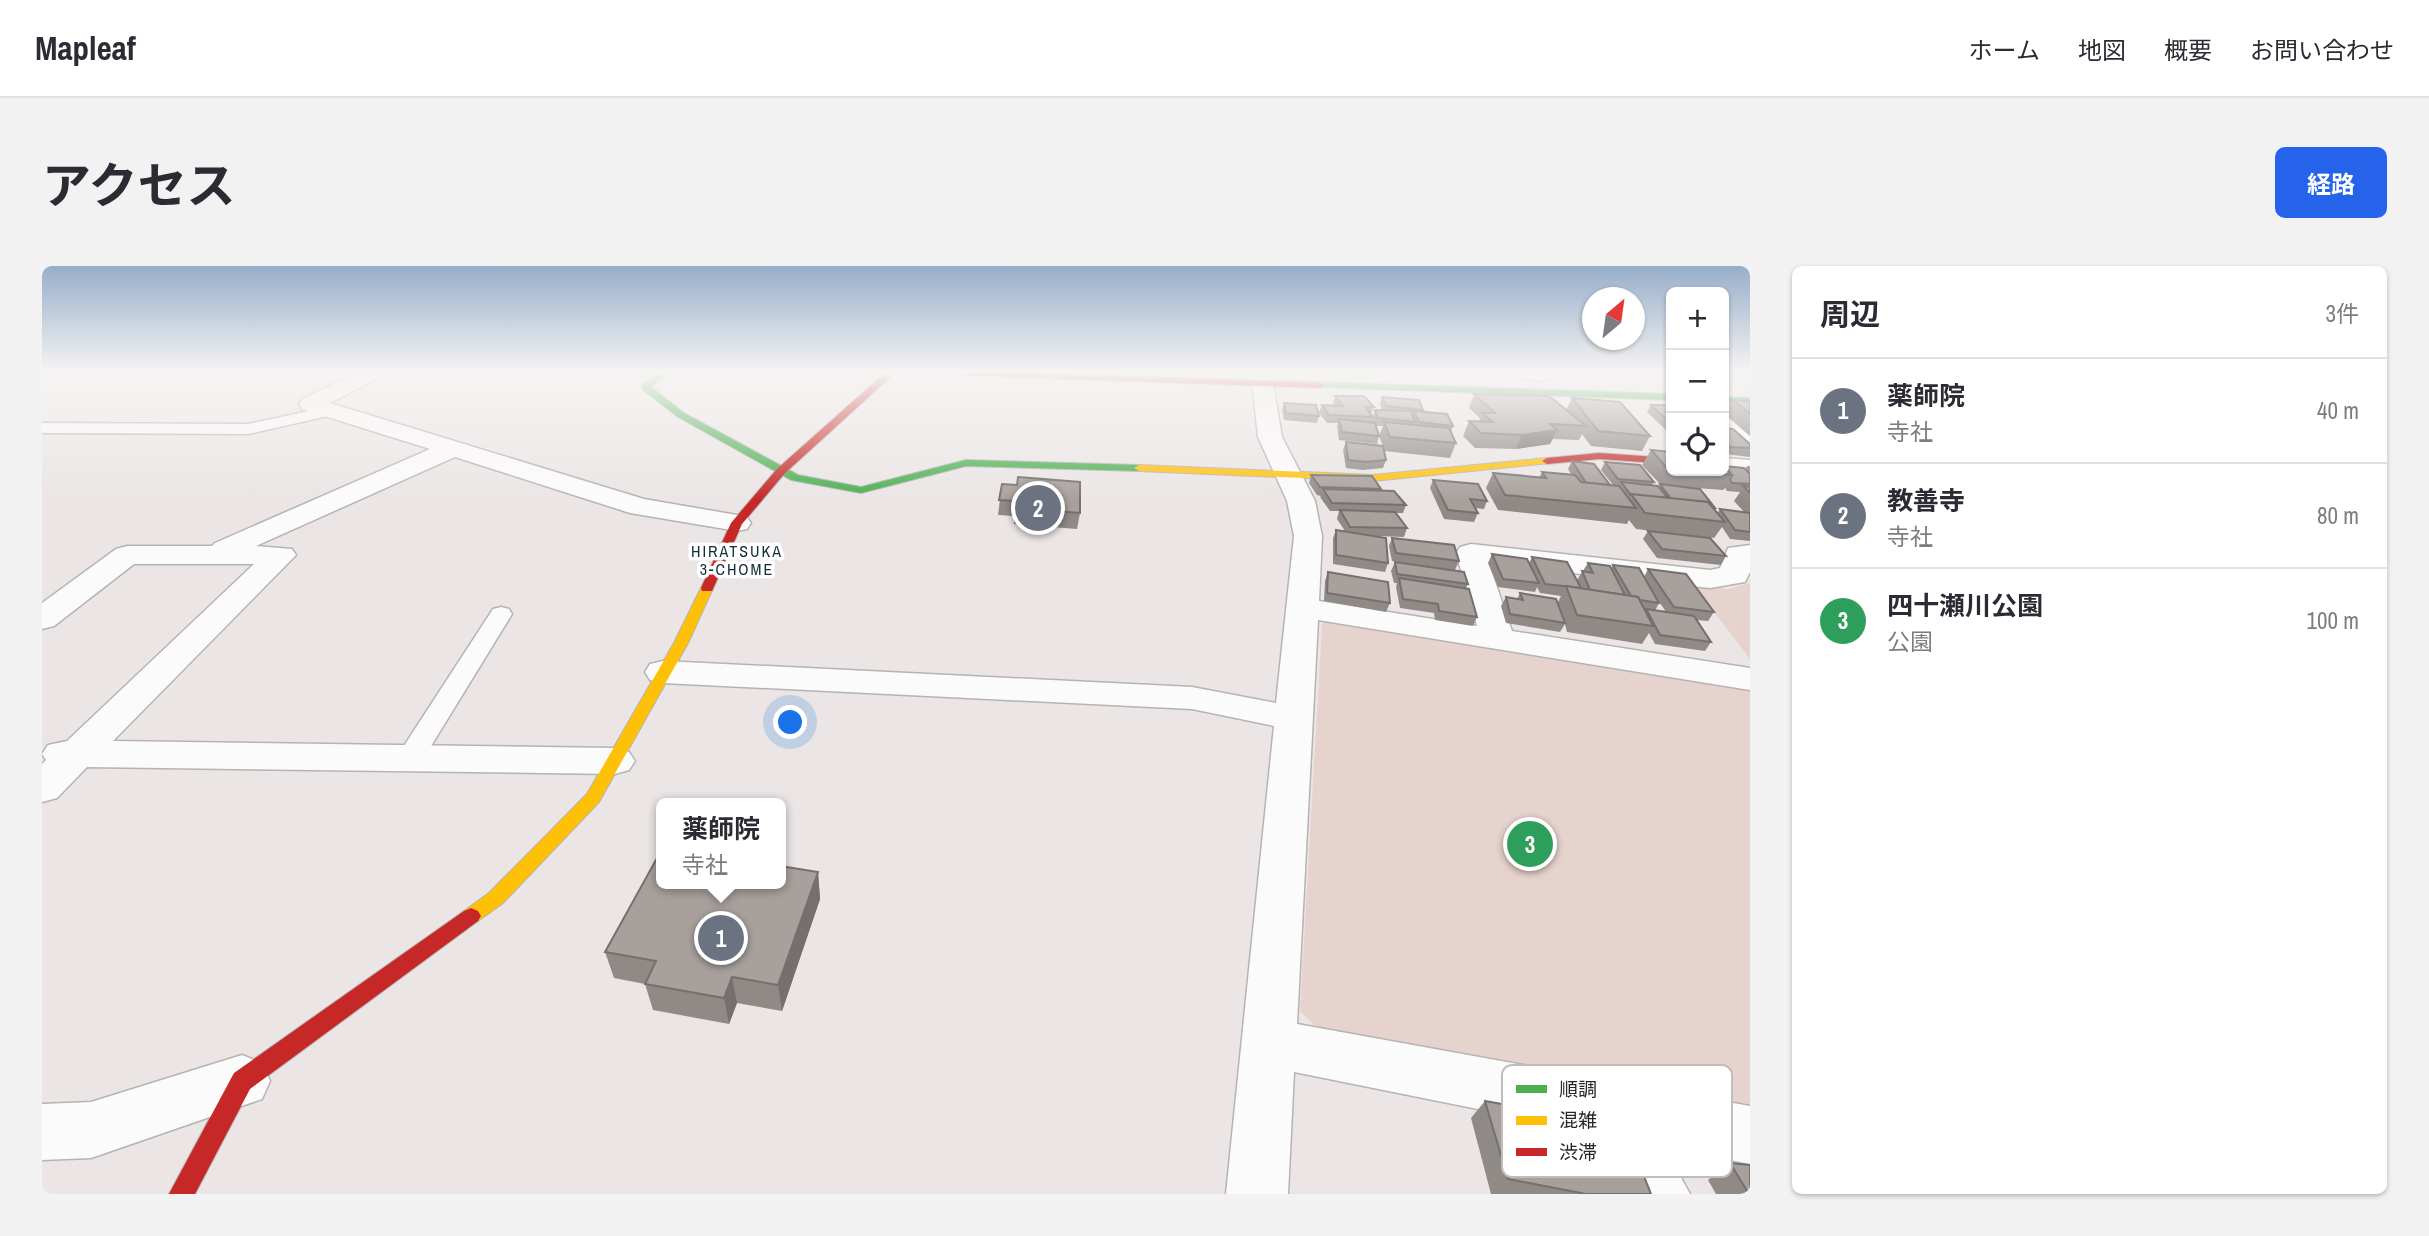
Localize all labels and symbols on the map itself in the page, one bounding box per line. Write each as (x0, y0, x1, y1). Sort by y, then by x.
north arrow (1582, 287, 1645, 350)
pin: 2 (1015, 482, 1061, 534)
district label: HIRATSUKA 3-CHOME (691, 540, 783, 580)
your location (773, 705, 807, 739)
pin: 3 (1507, 818, 1553, 870)
pin: 1 (698, 912, 744, 964)
legend (1502, 1065, 1732, 1177)
text: 順調 (1559, 1076, 1597, 1102)
text: 混雑 (1559, 1107, 1597, 1133)
text: 渋滞 (1559, 1139, 1597, 1165)

